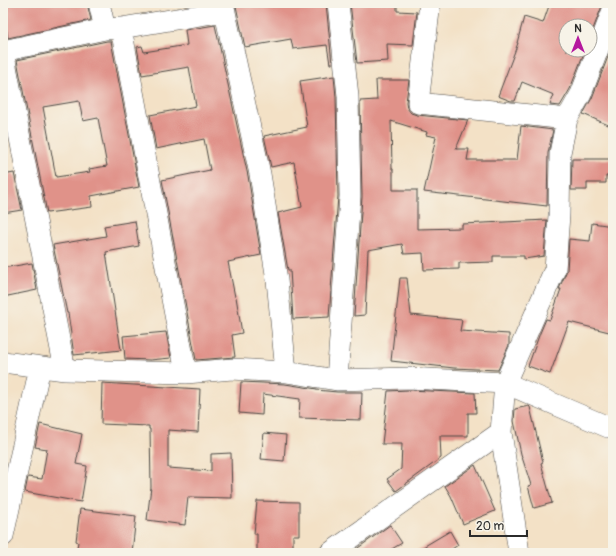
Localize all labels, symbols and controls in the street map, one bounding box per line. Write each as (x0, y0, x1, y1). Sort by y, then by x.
north arrow (558, 18, 598, 58)
text: N (574, 22, 582, 35)
scale bar (470, 512, 527, 538)
text: 20 m (476, 519, 505, 534)

